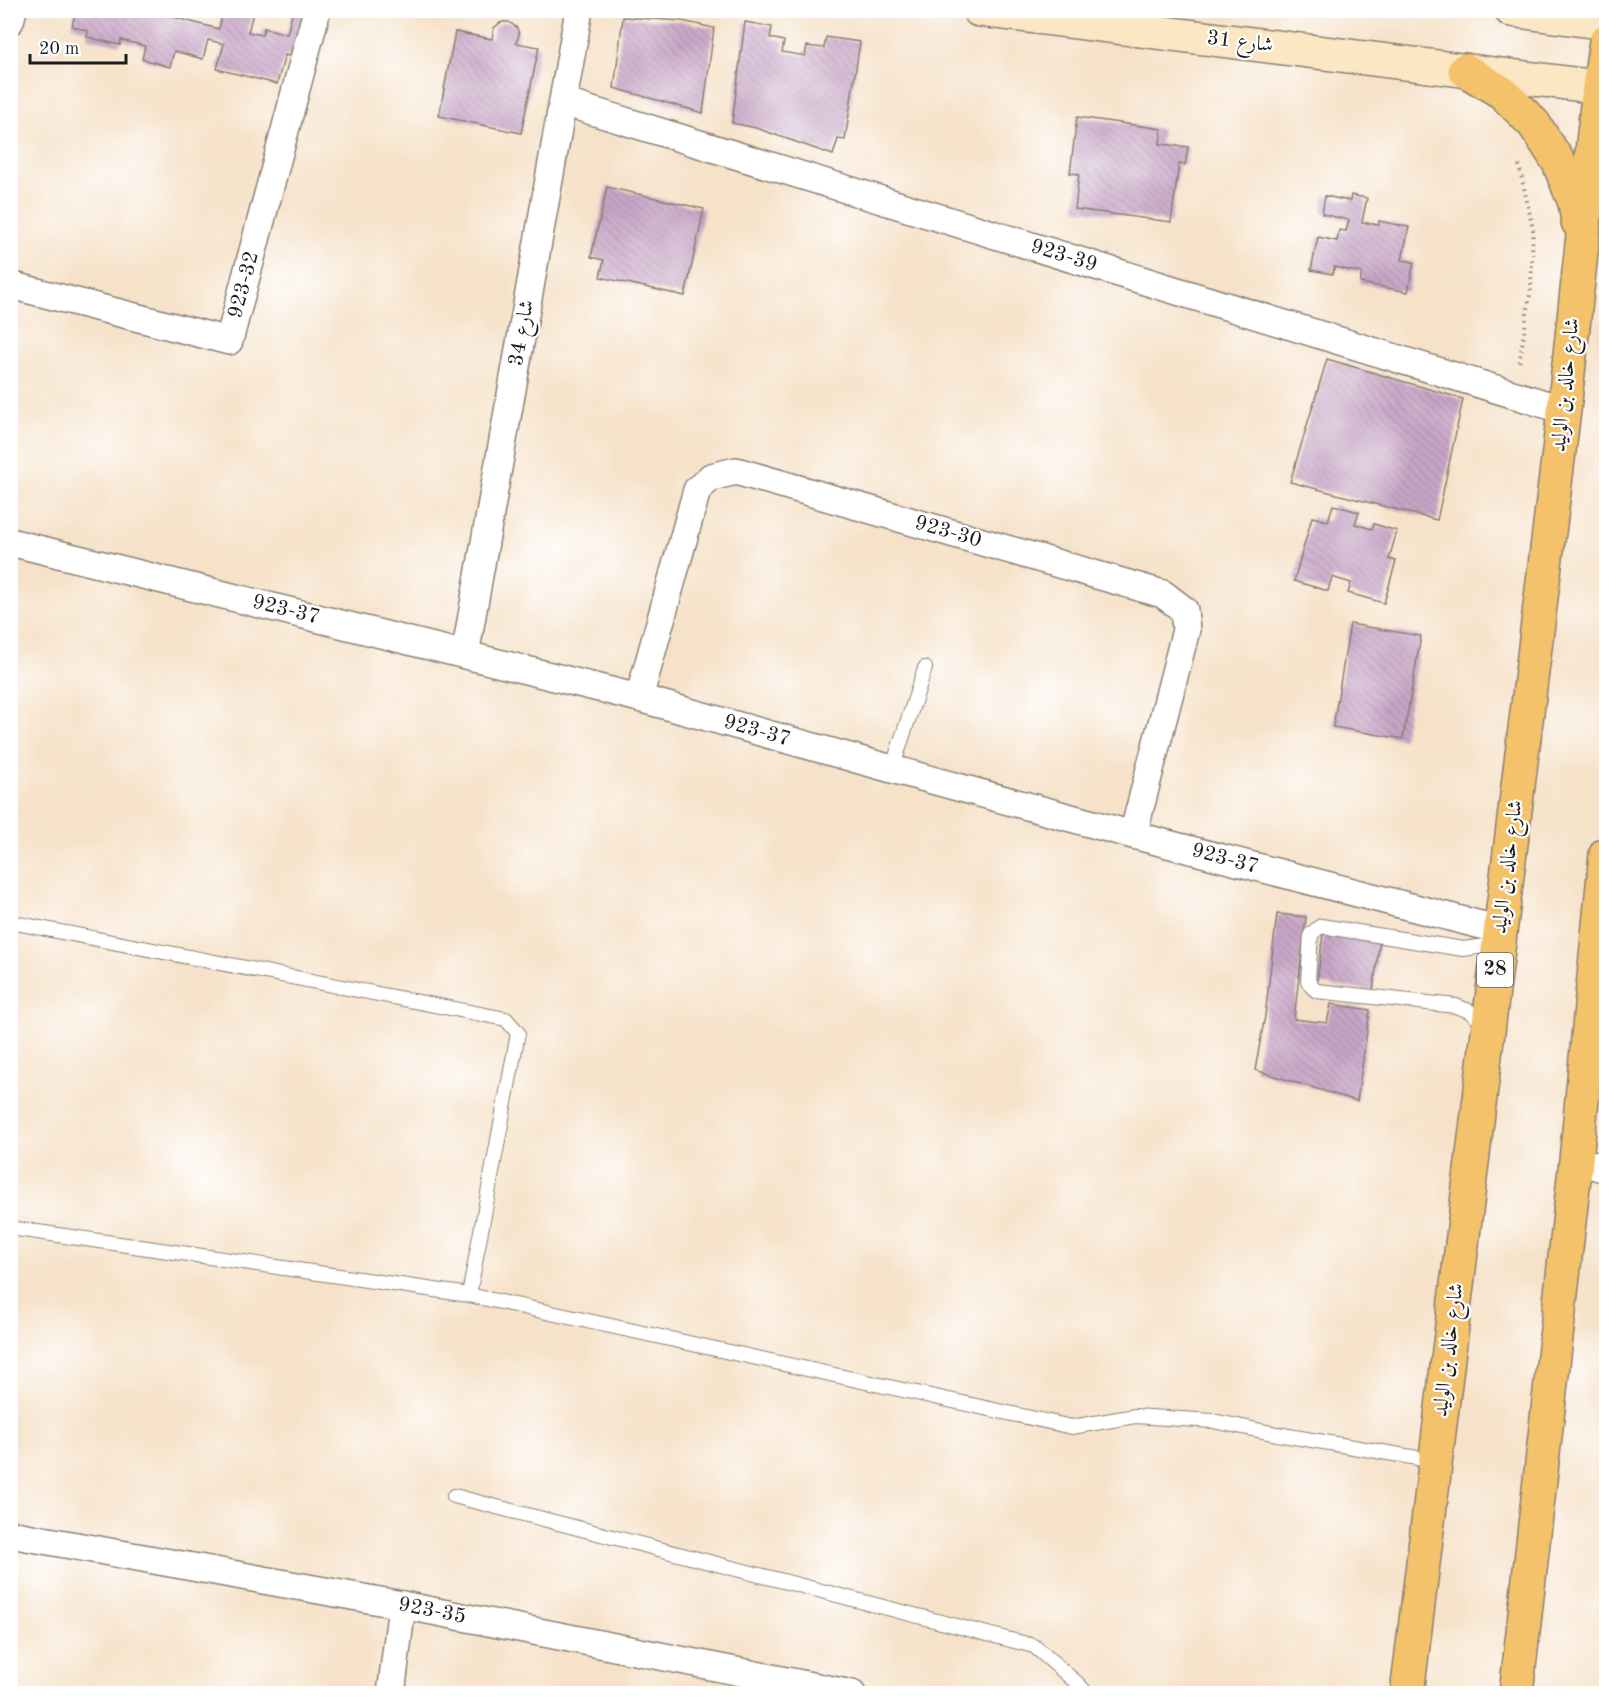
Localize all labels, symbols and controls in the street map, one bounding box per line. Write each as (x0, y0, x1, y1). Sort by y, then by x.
scale bar (30, 27, 126, 65)
street label: شارع 31 (1205, 28, 1274, 62)
text: 20 m (39, 40, 79, 58)
street label: 923-39 (1028, 236, 1100, 276)
street label: 923-32 (225, 249, 263, 321)
street label: شارع 34 (506, 298, 544, 369)
street label: شارع خالد بن الوليد (1549, 317, 1589, 454)
street label: 923-30 (912, 512, 984, 552)
street label: 923-37 (250, 592, 322, 628)
street label: 923-37 (721, 711, 793, 751)
street label: شارع خالد بن الوليد (1489, 799, 1533, 936)
street label: 923-37 (1189, 840, 1261, 878)
road number: 28 (1477, 953, 1513, 987)
street label: شارع خالد بن الوليد (1430, 1282, 1474, 1419)
street label: 923-35 (396, 1594, 468, 1628)

